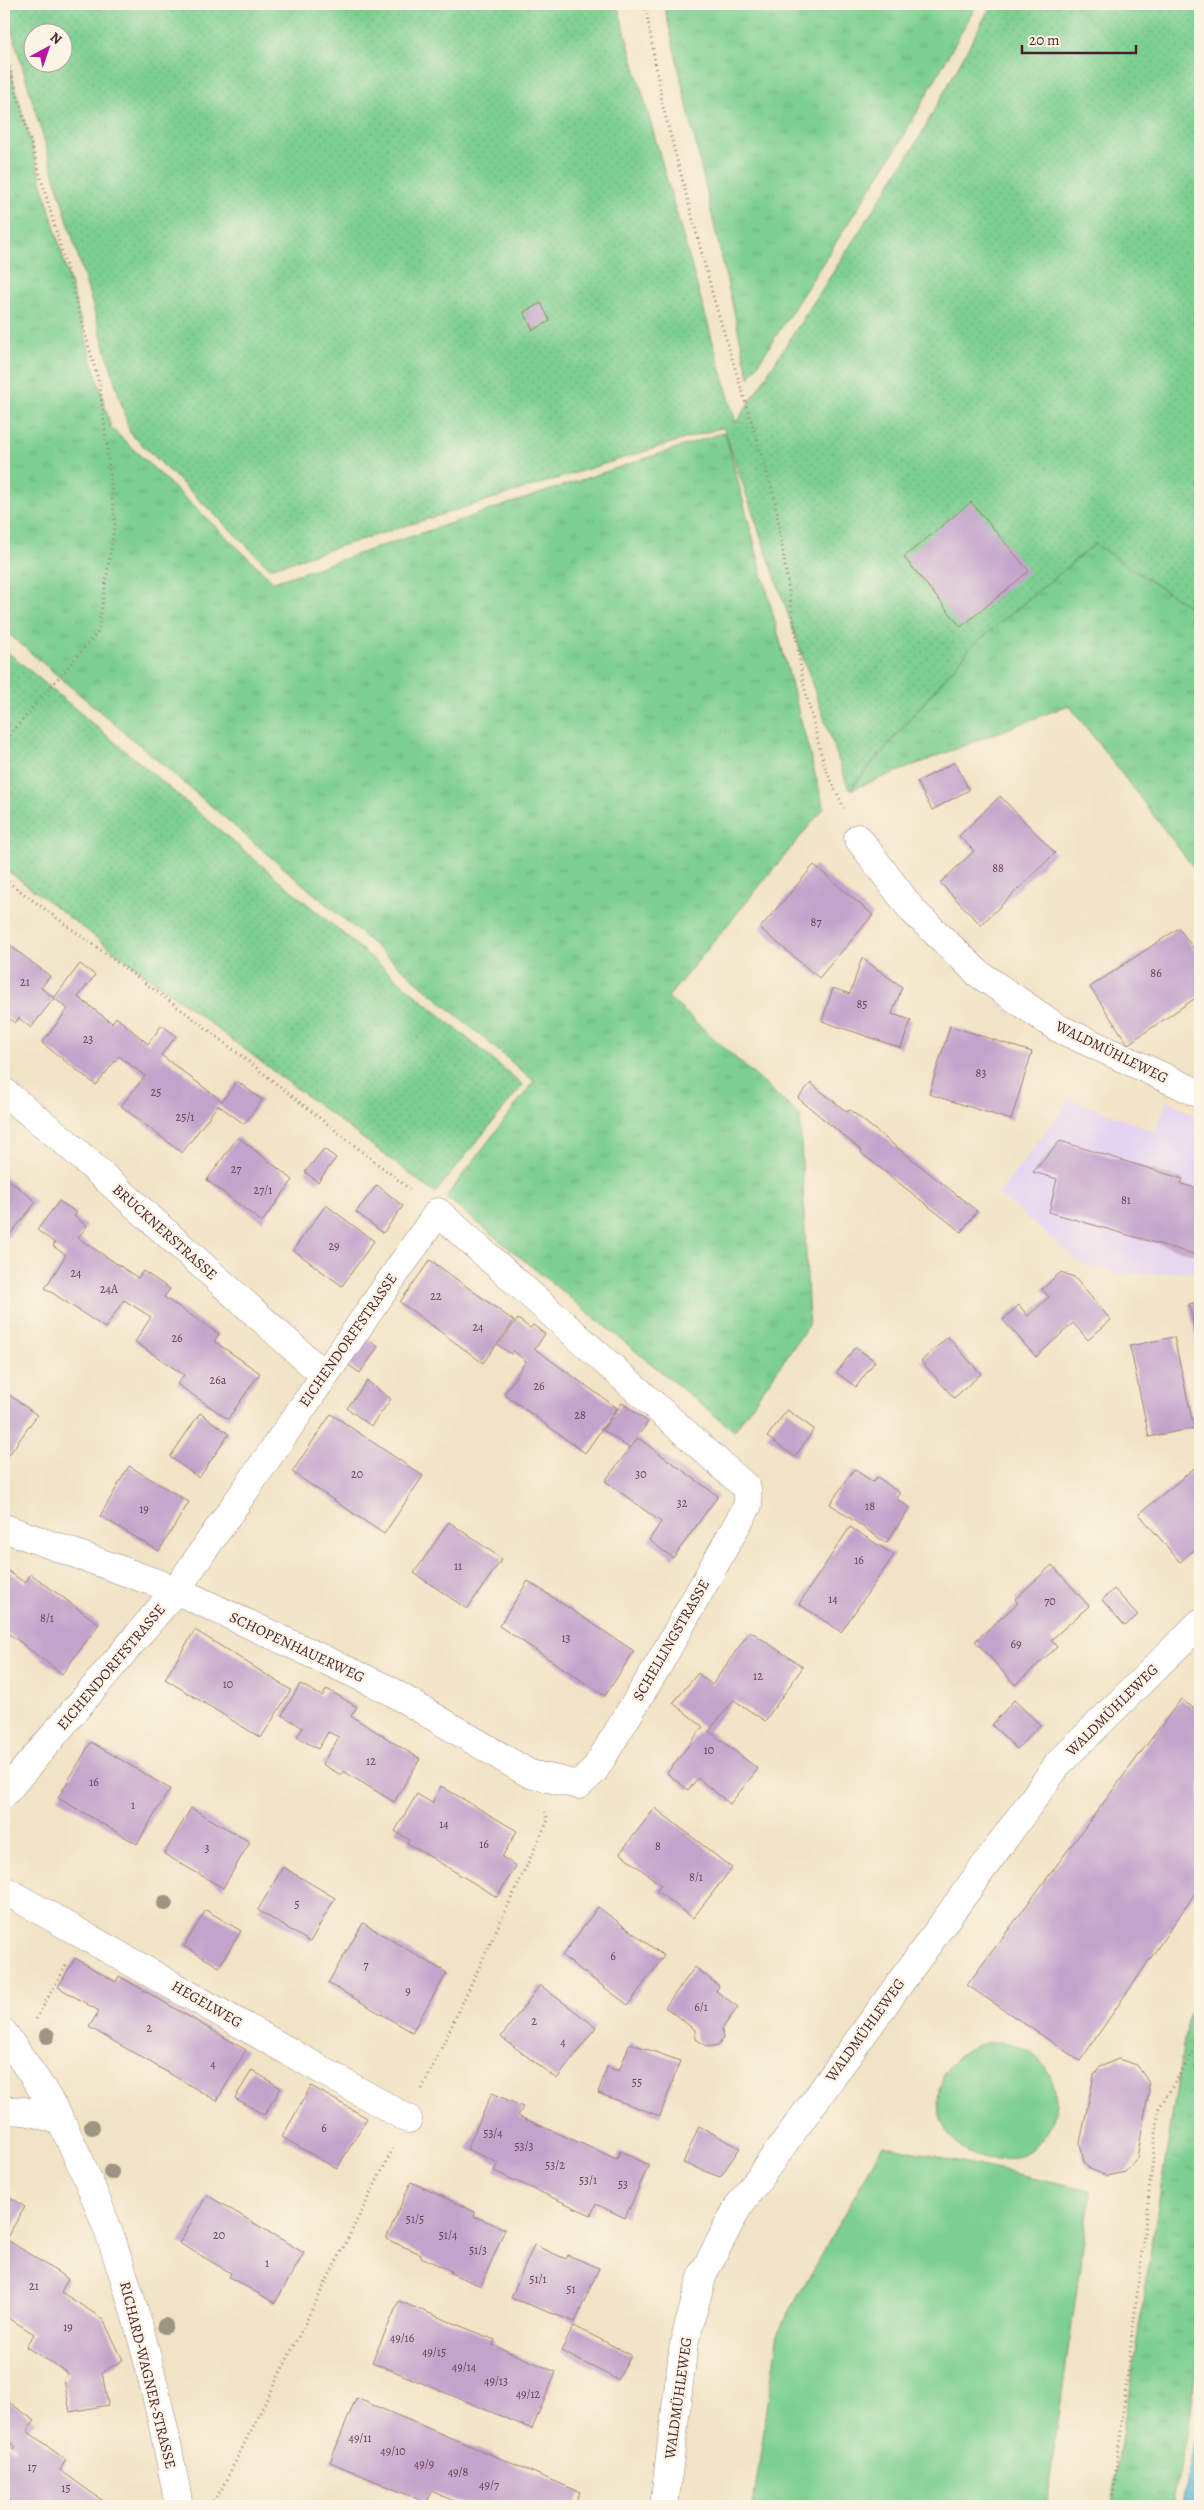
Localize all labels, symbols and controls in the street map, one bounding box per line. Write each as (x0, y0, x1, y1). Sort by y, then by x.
north arrow (22, 22, 72, 72)
scale bar (1022, 22, 1135, 54)
text: N (46, 28, 66, 49)
text: 20 m (1029, 30, 1060, 50)
house number: 88 (992, 860, 1004, 876)
house number: 87 (811, 914, 822, 930)
house number: 86 (1150, 965, 1162, 981)
house number: 21 (20, 974, 30, 990)
house number: 85 (857, 996, 867, 1012)
street label: WALDMÜHLEWEG (1051, 1016, 1172, 1088)
house number: 23 (83, 1031, 93, 1047)
house number: 83 (976, 1065, 986, 1081)
house number: 25 (151, 1084, 161, 1100)
house number: 25/1 (176, 1109, 194, 1125)
house number: 27 (231, 1161, 242, 1177)
street label: BRUCKNERSTRASSE (108, 1180, 222, 1284)
house number: 27/1 (254, 1182, 272, 1198)
house number: 81 (1121, 1192, 1131, 1208)
house number: 29 (328, 1238, 340, 1254)
house number: 24 (70, 1265, 82, 1281)
street label: EICHENDORFFSTRASSE (294, 1269, 402, 1411)
house number: 24A (100, 1281, 119, 1297)
house number: 22 (430, 1288, 442, 1304)
house number: 24 (472, 1319, 484, 1335)
house number: 26 (171, 1330, 183, 1346)
house number: 26a (210, 1372, 227, 1388)
house number: 26 (533, 1378, 545, 1394)
house number: 28 (574, 1407, 586, 1423)
house number: 20 (351, 1466, 363, 1482)
house number: 30 (635, 1466, 647, 1482)
house number: 32 (677, 1495, 688, 1511)
house number: 18 (865, 1498, 875, 1514)
house number: 19 (139, 1501, 149, 1517)
house number: 16 (854, 1552, 864, 1568)
house number: 11 (454, 1558, 462, 1574)
street label: SCHELLINGSTRASSE (628, 1576, 714, 1704)
house number: 14 (828, 1591, 838, 1607)
house number: 70 (1044, 1593, 1056, 1609)
street label: EICHENDORFFSTRASSE (52, 1600, 170, 1734)
street label: SCHOPENHAUERWEG (226, 1607, 368, 1687)
house number: 8/1 (40, 1610, 54, 1626)
house number: 13 (561, 1630, 571, 1646)
house number: 69 (1010, 1636, 1022, 1652)
street label: WALDMÜHLEWEG (1061, 1659, 1163, 1761)
house number: 12 (753, 1668, 763, 1684)
house number: 10 (223, 1676, 233, 1692)
house number: 10 (704, 1742, 714, 1758)
house number: 12 (366, 1753, 376, 1769)
house number: 16 (89, 1774, 99, 1790)
house number: 1 (131, 1797, 135, 1813)
house number: 14 (439, 1816, 449, 1832)
house number: 16 (479, 1836, 489, 1852)
house number: 8 (655, 1838, 661, 1854)
house number: 3 (205, 1840, 210, 1856)
house number: 8/1 (689, 1869, 703, 1885)
house number: 5 (294, 1896, 300, 1912)
house number: 6 (610, 1948, 616, 1964)
house number: 7 (363, 1957, 369, 1973)
street label: WALDMÜHLEWEG (820, 1974, 909, 2086)
street label: HEGELWEG (168, 1976, 246, 2032)
house number: 9 (405, 1983, 411, 1999)
house number: 6/1 (694, 1999, 708, 2015)
house number: 2 (531, 2013, 537, 2029)
house number: 2 (146, 2020, 152, 2036)
house number: 4 (560, 2034, 566, 2050)
house number: 4 (210, 2056, 216, 2072)
house number: 55 (632, 2074, 642, 2090)
house number: 6 (321, 2120, 327, 2136)
house number: 53/4 (483, 2125, 503, 2141)
house number: 53/3 (514, 2138, 534, 2154)
house number: 53/2 (545, 2157, 565, 2173)
house number: 53/1 (579, 2172, 597, 2188)
house number: 53 (618, 2176, 628, 2192)
house number: 51/5 (406, 2211, 424, 2227)
house number: 20 (213, 2227, 225, 2243)
house number: 51/4 (439, 2227, 458, 2243)
house number: 51/3 (469, 2242, 487, 2258)
house number: 1 (265, 2255, 269, 2271)
house number: 51/1 (529, 2271, 547, 2287)
house number: 21 (29, 2278, 39, 2294)
street label: RICHARD-WAGNER-STRASSE (115, 2279, 181, 2471)
house number: 51 (566, 2281, 576, 2297)
house number: 19 (63, 2319, 73, 2335)
house number: 49/16 (390, 2330, 415, 2346)
street label: WALDMÜHLEWEG (659, 2336, 696, 2461)
house number: 49/15 (422, 2344, 446, 2360)
house number: 49/14 (452, 2359, 477, 2375)
house number: 49/13 (484, 2373, 508, 2389)
house number: 49/12 (516, 2386, 541, 2402)
house number: 49/11 (348, 2430, 372, 2446)
house number: 49/10 (380, 2443, 406, 2459)
house number: 49/9 (414, 2456, 434, 2472)
house number: 17 (27, 2459, 38, 2475)
house number: 49/8 (448, 2464, 469, 2480)
house number: 49/7 (479, 2477, 500, 2493)
house number: 15 (61, 2480, 71, 2496)

